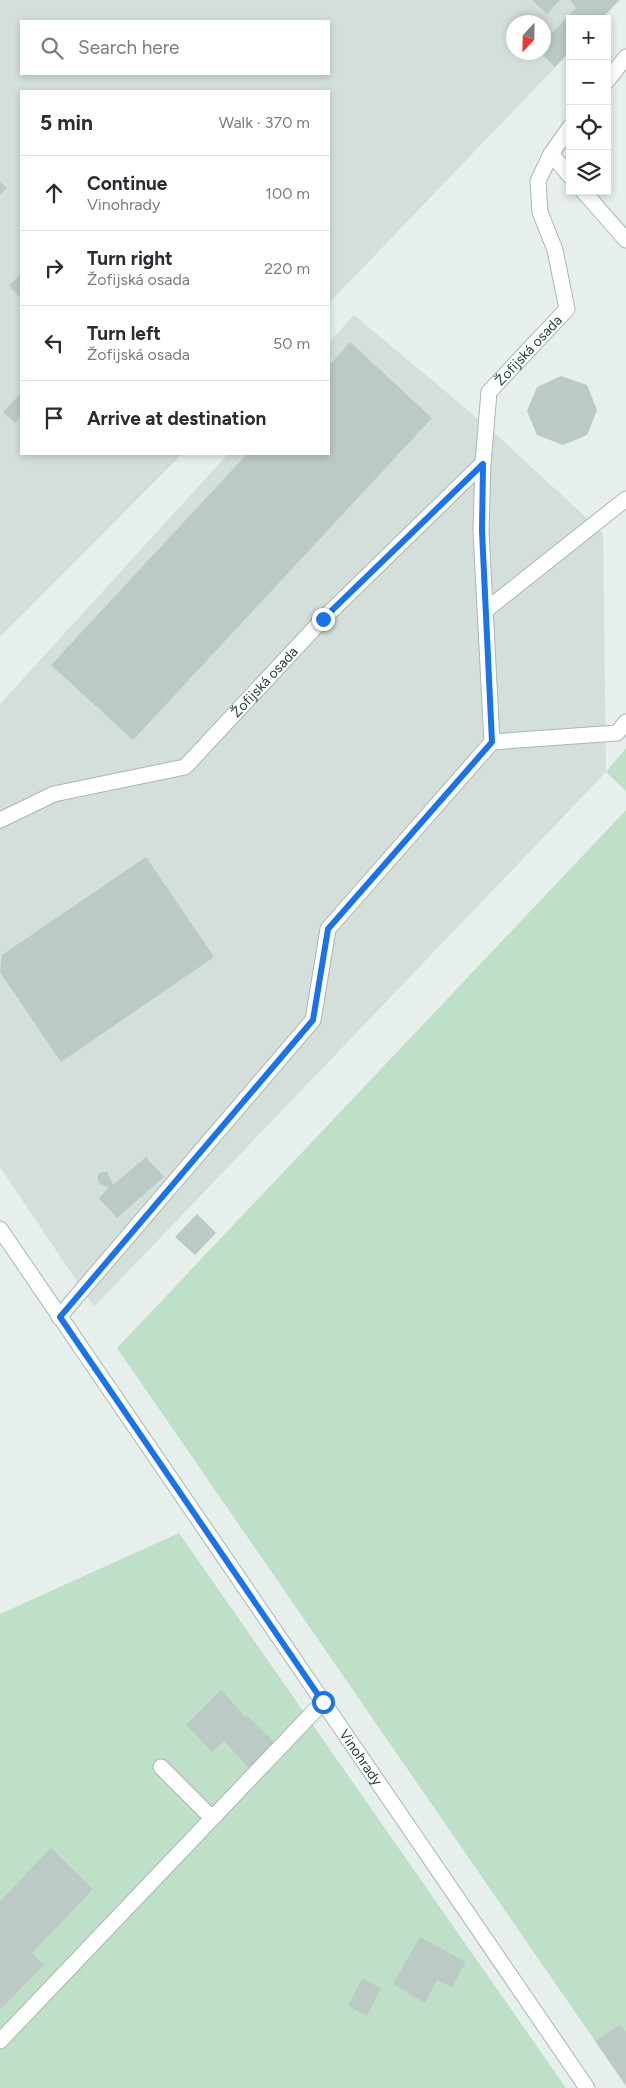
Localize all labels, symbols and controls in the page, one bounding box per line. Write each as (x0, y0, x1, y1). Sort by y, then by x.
north arrow (506, 15, 551, 60)
map controls (566, 15, 611, 195)
button: + (566, 15, 611, 60)
search box (20, 20, 330, 75)
icon: search (38, 34, 66, 62)
text: Search here (78, 36, 180, 59)
button: − (566, 60, 611, 105)
button: locate (566, 105, 611, 150)
text: 5 min (40, 110, 93, 135)
text: Walk · 370 m (219, 113, 310, 132)
button: layers (566, 150, 611, 195)
text: Continue (87, 172, 167, 195)
icon: ahead (40, 179, 68, 207)
text: 100 m (265, 184, 310, 203)
text: Vinohrady (87, 195, 160, 214)
text: Turn right (87, 247, 173, 270)
icon: right (40, 254, 68, 282)
text: 220 m (264, 259, 310, 278)
text: Žofijská osada (87, 270, 190, 289)
street label: Žofijská osada (491, 311, 565, 389)
text: Turn left (87, 322, 161, 345)
icon: left (40, 329, 68, 357)
text: 50 m (273, 334, 310, 353)
text: Žofijská osada (87, 345, 190, 364)
icon: arrive (40, 404, 68, 432)
text: Arrive at destination (87, 407, 266, 430)
route end (312, 608, 335, 631)
street label: Žofijská osada (227, 643, 301, 721)
route start (312, 1691, 335, 1714)
street label: Vinohrady (336, 1726, 387, 1789)

